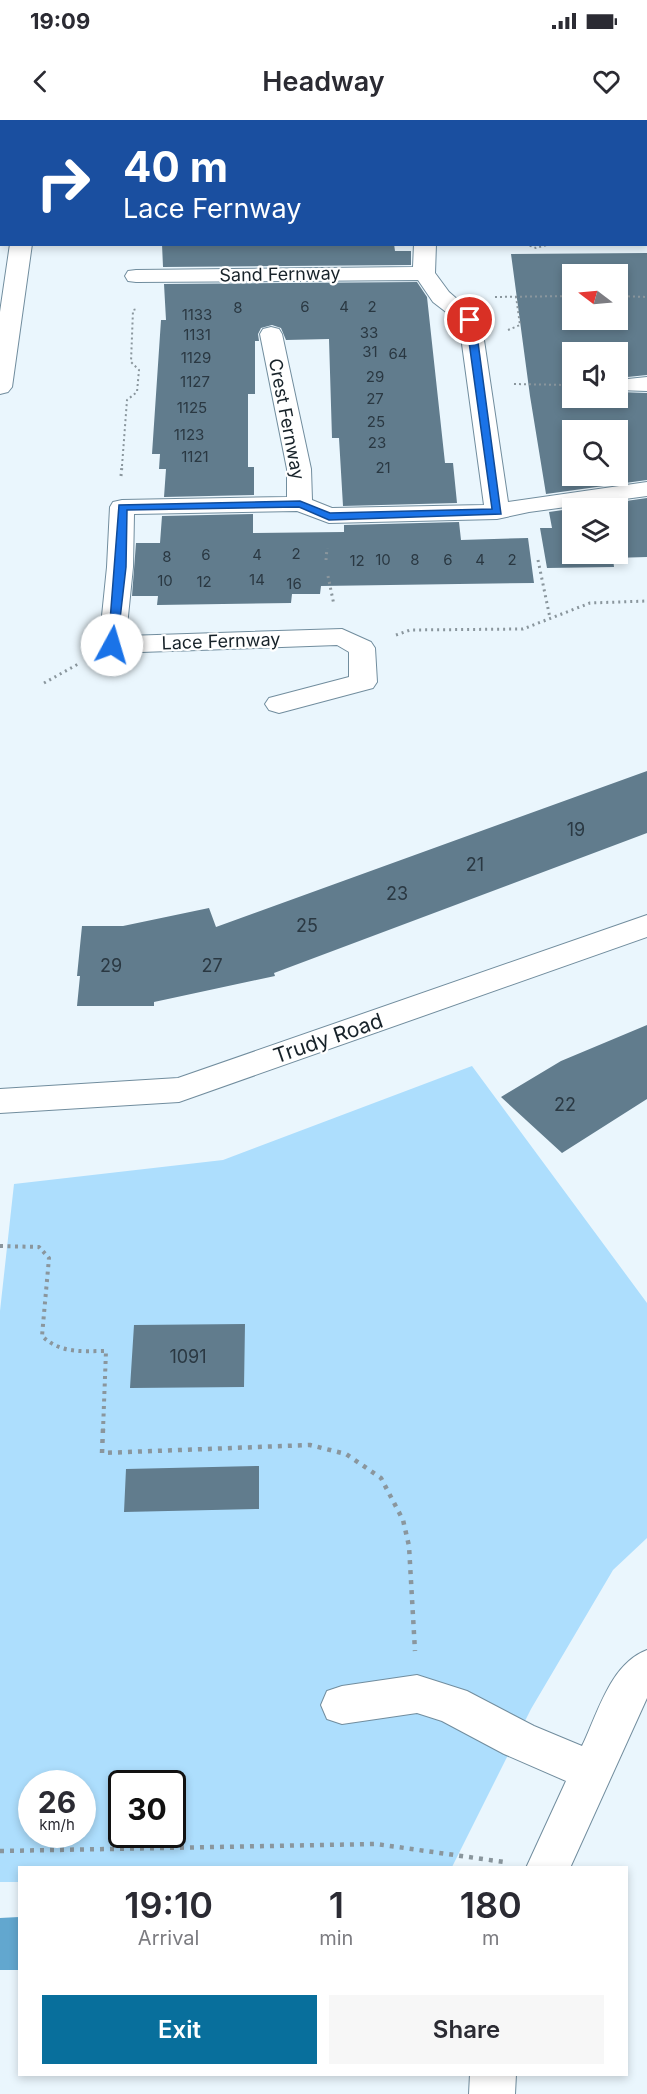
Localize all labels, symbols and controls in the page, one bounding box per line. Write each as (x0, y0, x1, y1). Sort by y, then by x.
text: 19:09 (30, 8, 90, 34)
icon: back (24, 65, 57, 98)
text: Headway (262, 65, 385, 98)
icon: heart (590, 65, 623, 98)
text: 40 m (123, 141, 228, 192)
icon: right (24, 144, 102, 222)
text: Lace Fernway (123, 192, 301, 225)
street label: Sand Fernway (219, 262, 341, 286)
north arrow (562, 264, 628, 330)
map controls (562, 264, 628, 564)
pin (444, 294, 495, 345)
house number: 6 (300, 297, 310, 316)
house number: 4 (339, 297, 349, 316)
house number: 2 (367, 297, 377, 316)
house number: 8 (233, 298, 243, 317)
icon: arrive (453, 303, 486, 336)
house number: 1133 (182, 305, 212, 324)
house number: 33 (360, 323, 378, 342)
house number: 1131 (183, 325, 211, 344)
house number: 31 (362, 342, 378, 361)
button: sound (562, 342, 628, 408)
house number: 64 (389, 344, 408, 363)
house number: 1129 (181, 348, 211, 367)
street label: Crest Fernway (265, 356, 309, 482)
house number: 29 (366, 367, 384, 386)
house number: 1127 (180, 372, 210, 391)
house number: 27 (366, 389, 384, 408)
house number: 1125 (177, 398, 207, 417)
house number: 25 (367, 412, 385, 431)
button: search (562, 420, 628, 486)
house number: 1123 (174, 425, 204, 444)
house number: 23 (368, 433, 386, 452)
house number: 1121 (181, 447, 209, 466)
house number: 21 (375, 458, 391, 477)
button: layers (562, 498, 628, 564)
house number: 2 (291, 544, 301, 563)
house number: 6 (201, 545, 211, 564)
house number: 4 (252, 545, 262, 564)
house number: 8 (162, 547, 172, 566)
house number: 10 (375, 550, 391, 569)
house number: 8 (410, 550, 420, 569)
house number: 6 (443, 550, 453, 569)
house number: 4 (475, 550, 485, 569)
house number: 2 (507, 550, 517, 569)
house number: 12 (349, 551, 365, 570)
house number: 14 (249, 570, 265, 589)
house number: 10 (157, 571, 173, 590)
house number: 12 (196, 572, 212, 591)
house number: 16 (286, 574, 302, 593)
position arrow (80, 613, 144, 677)
street label: Lace Fernway (161, 628, 281, 654)
house number: 19 (567, 819, 585, 840)
house number: 21 (466, 854, 484, 875)
house number: 23 (386, 883, 408, 904)
house number: 25 (296, 915, 318, 936)
house number: 29 (100, 955, 122, 976)
house number: 27 (201, 955, 223, 976)
street label: Trudy Road (270, 1008, 386, 1068)
house number: 22 (554, 1094, 576, 1115)
house number: 1091 (169, 1346, 207, 1367)
speed limit sign: 30 (108, 1770, 186, 1848)
text: 26 (38, 1784, 76, 1820)
text: km/h (39, 1815, 75, 1834)
text: 19:10 (124, 1883, 213, 1927)
text: 1 (329, 1883, 344, 1927)
text: 180 (460, 1883, 522, 1927)
text: Arrival (138, 1926, 199, 1950)
text: min (319, 1926, 353, 1950)
text: m (482, 1926, 499, 1950)
button: Exit (42, 1995, 317, 2064)
button: Share (329, 1995, 604, 2064)

